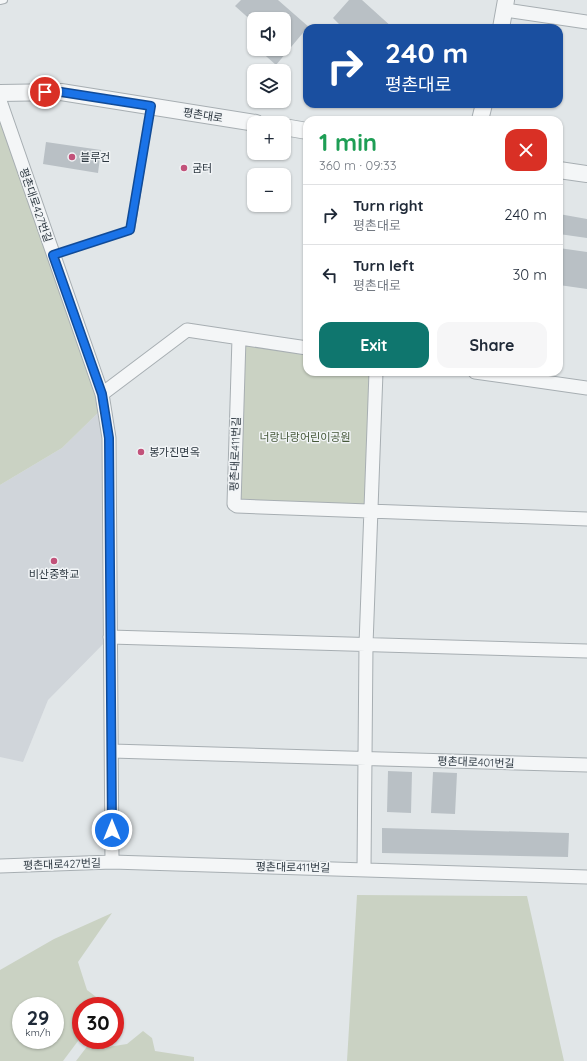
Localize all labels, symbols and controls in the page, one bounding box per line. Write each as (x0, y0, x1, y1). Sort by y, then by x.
map controls (247, 12, 291, 212)
button: sound (247, 12, 291, 56)
text: 240 m (385, 35, 468, 70)
icon: right (319, 40, 371, 92)
button: layers (247, 64, 291, 108)
text: 평촌대로 (385, 73, 451, 96)
pin (28, 75, 62, 109)
icon: arrive (34, 81, 56, 103)
street label: 평촌대로 (182, 105, 224, 125)
button: + (247, 116, 291, 160)
text: 1 min (319, 127, 377, 157)
button: close (505, 129, 547, 171)
place label: 블루건 (80, 150, 110, 164)
marker: 블루건 (67, 152, 77, 162)
text: 360 m · 09:33 (319, 157, 397, 173)
place label: 굼터 (192, 161, 212, 175)
marker: 굼터 (179, 163, 189, 173)
street label: 평촌대로427번길 (17, 166, 55, 244)
button: − (247, 168, 291, 212)
text: Turn right (353, 196, 424, 215)
icon: right (319, 204, 341, 226)
text: 240 m (504, 205, 547, 224)
text: 평촌대로 (353, 217, 401, 233)
text: Turn left (353, 256, 415, 275)
icon: left (319, 264, 341, 286)
text: 30 m (512, 265, 547, 284)
text: 평촌대로 (353, 277, 401, 293)
button: Exit (319, 322, 429, 368)
button: Share (437, 322, 547, 368)
street label: 평촌대로411번길 (227, 416, 243, 492)
park label: 너랑나랑어린이공원 (259, 430, 351, 444)
place label: 봉가진면옥 (149, 445, 200, 459)
marker: 봉가진면옥 (136, 447, 146, 457)
marker: 비산중학교 (49, 556, 59, 566)
place label: 비산중학교 (29, 567, 79, 581)
street label: 평촌대로401번길 (437, 754, 515, 770)
position arrow (91, 809, 133, 851)
street label: 평촌대로427번길 (23, 856, 101, 872)
street label: 평촌대로411번길 (256, 859, 330, 875)
speed limit sign: 30 (72, 997, 124, 1049)
text: 29 (27, 1005, 49, 1030)
text: km/h (25, 1026, 51, 1039)

